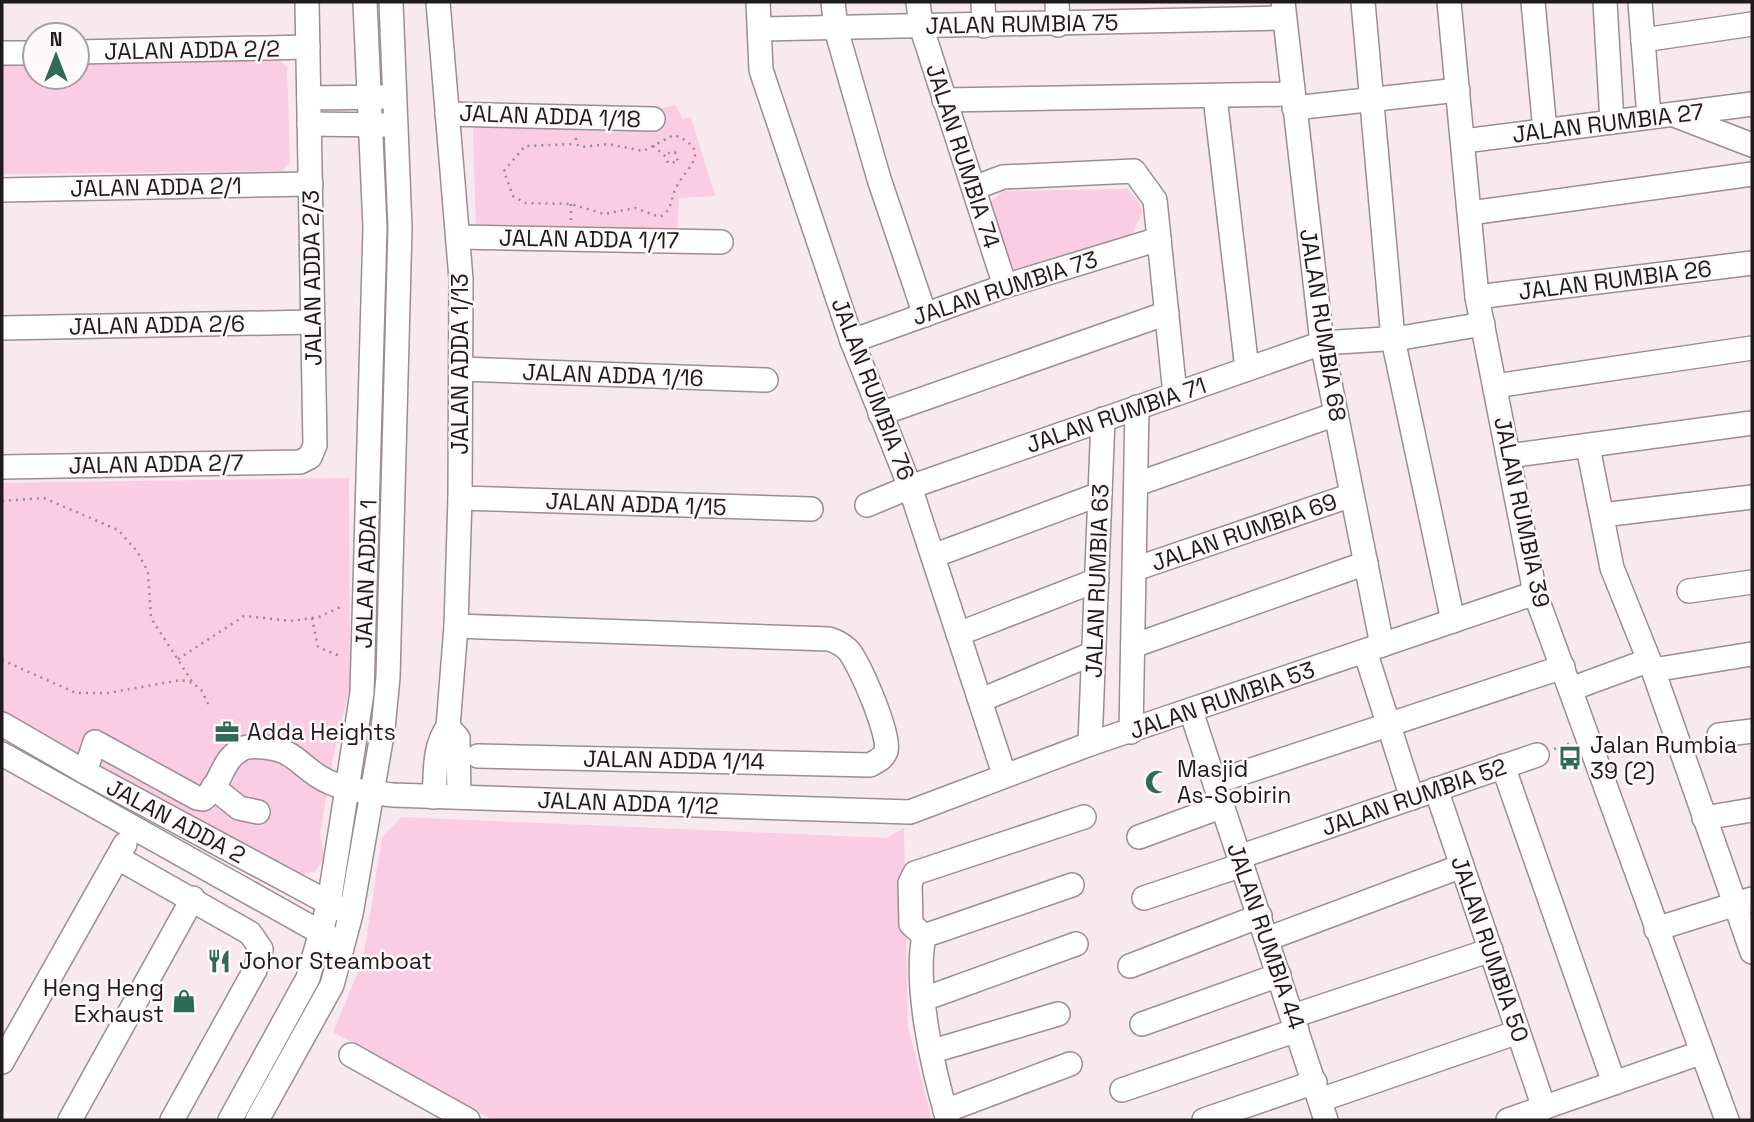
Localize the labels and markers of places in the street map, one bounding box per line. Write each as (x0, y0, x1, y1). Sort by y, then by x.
place label: Adda Heights (247, 717, 396, 747)
office icon: Adda Heights (213, 718, 241, 746)
place label: Jalan Rumbia 39 (2) (1590, 730, 1737, 786)
bus stop icon: Jalan Rumbia 39 (2) (1556, 744, 1584, 772)
place label: Masjid As-Sobirin (1177, 754, 1291, 810)
mosque icon: Masjid As-Sobirin (1143, 768, 1171, 796)
place label: Johor Steamboat (239, 946, 432, 976)
restaurant icon: Johor Steamboat (205, 947, 233, 975)
place label: Heng Heng Exhaust (43, 973, 164, 1029)
shop icon: Heng Heng Exhaust (170, 987, 198, 1015)

